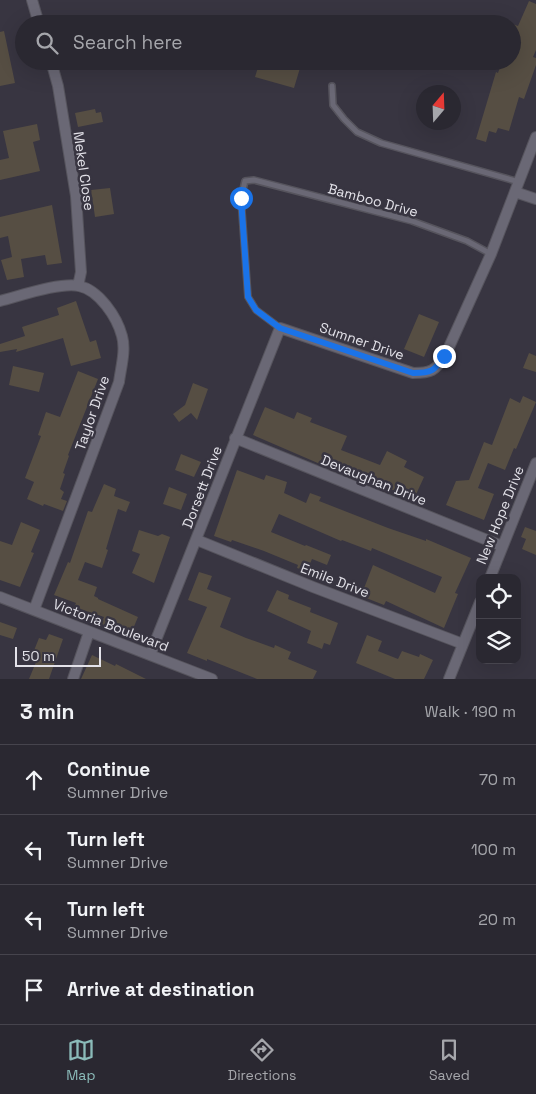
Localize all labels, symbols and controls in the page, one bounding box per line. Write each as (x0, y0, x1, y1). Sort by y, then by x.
search box (15, 15, 521, 70)
icon: search (33, 29, 61, 57)
text: Search here (73, 30, 183, 55)
north arrow (416, 85, 461, 130)
street label: Mekel Close (70, 130, 98, 212)
street label: Bamboo Drive (326, 179, 420, 221)
route start (230, 187, 253, 210)
street label: Sumner Drive (317, 318, 407, 364)
route end (433, 345, 456, 368)
street label: Taylor Drive (71, 373, 113, 453)
street label: Dorsett Drive (178, 443, 226, 531)
street label: Devaughan Drive (319, 451, 429, 509)
street label: New Hope Drive (472, 463, 528, 567)
street label: Emile Drive (298, 559, 372, 601)
map controls (476, 574, 521, 664)
button: locate (476, 574, 521, 619)
street label: Victoria Boulevard (50, 595, 172, 655)
button: layers (476, 619, 521, 664)
scale bar (15, 644, 101, 667)
text: 50 m (22, 647, 55, 665)
text: 3 min (20, 698, 75, 725)
text: Walk · 190 m (425, 701, 516, 722)
text: Continue (67, 757, 150, 782)
icon: ahead (20, 766, 48, 794)
text: 70 m (479, 769, 516, 790)
text: Sumner Drive (67, 782, 168, 803)
text: Turn left (67, 827, 145, 852)
icon: left (20, 836, 48, 864)
text: 100 m (471, 839, 516, 860)
text: Sumner Drive (67, 852, 168, 873)
text: Turn left (67, 897, 145, 922)
icon: left (20, 906, 48, 934)
text: 20 m (478, 909, 516, 930)
text: Sumner Drive (67, 922, 168, 943)
icon: arrive (20, 976, 48, 1004)
text: Arrive at destination (67, 977, 255, 1002)
tab: Map (66, 1036, 95, 1084)
tab: Directions (228, 1036, 296, 1084)
tab: Saved (429, 1036, 470, 1084)

